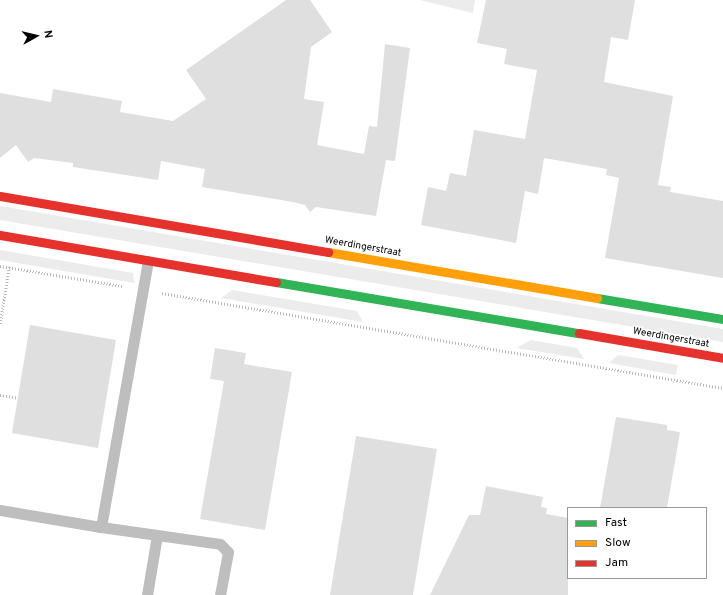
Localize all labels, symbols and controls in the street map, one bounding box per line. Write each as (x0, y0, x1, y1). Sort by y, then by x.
north arrow (16, 16, 56, 56)
text: N (40, 29, 55, 39)
street label: Weerdingerstraat (324, 234, 402, 260)
street label: Weerdingerstraat (632, 325, 710, 351)
legend (567, 507, 707, 579)
text: Fast (605, 515, 627, 531)
text: Slow (605, 535, 631, 551)
text: Jam (605, 555, 628, 571)

